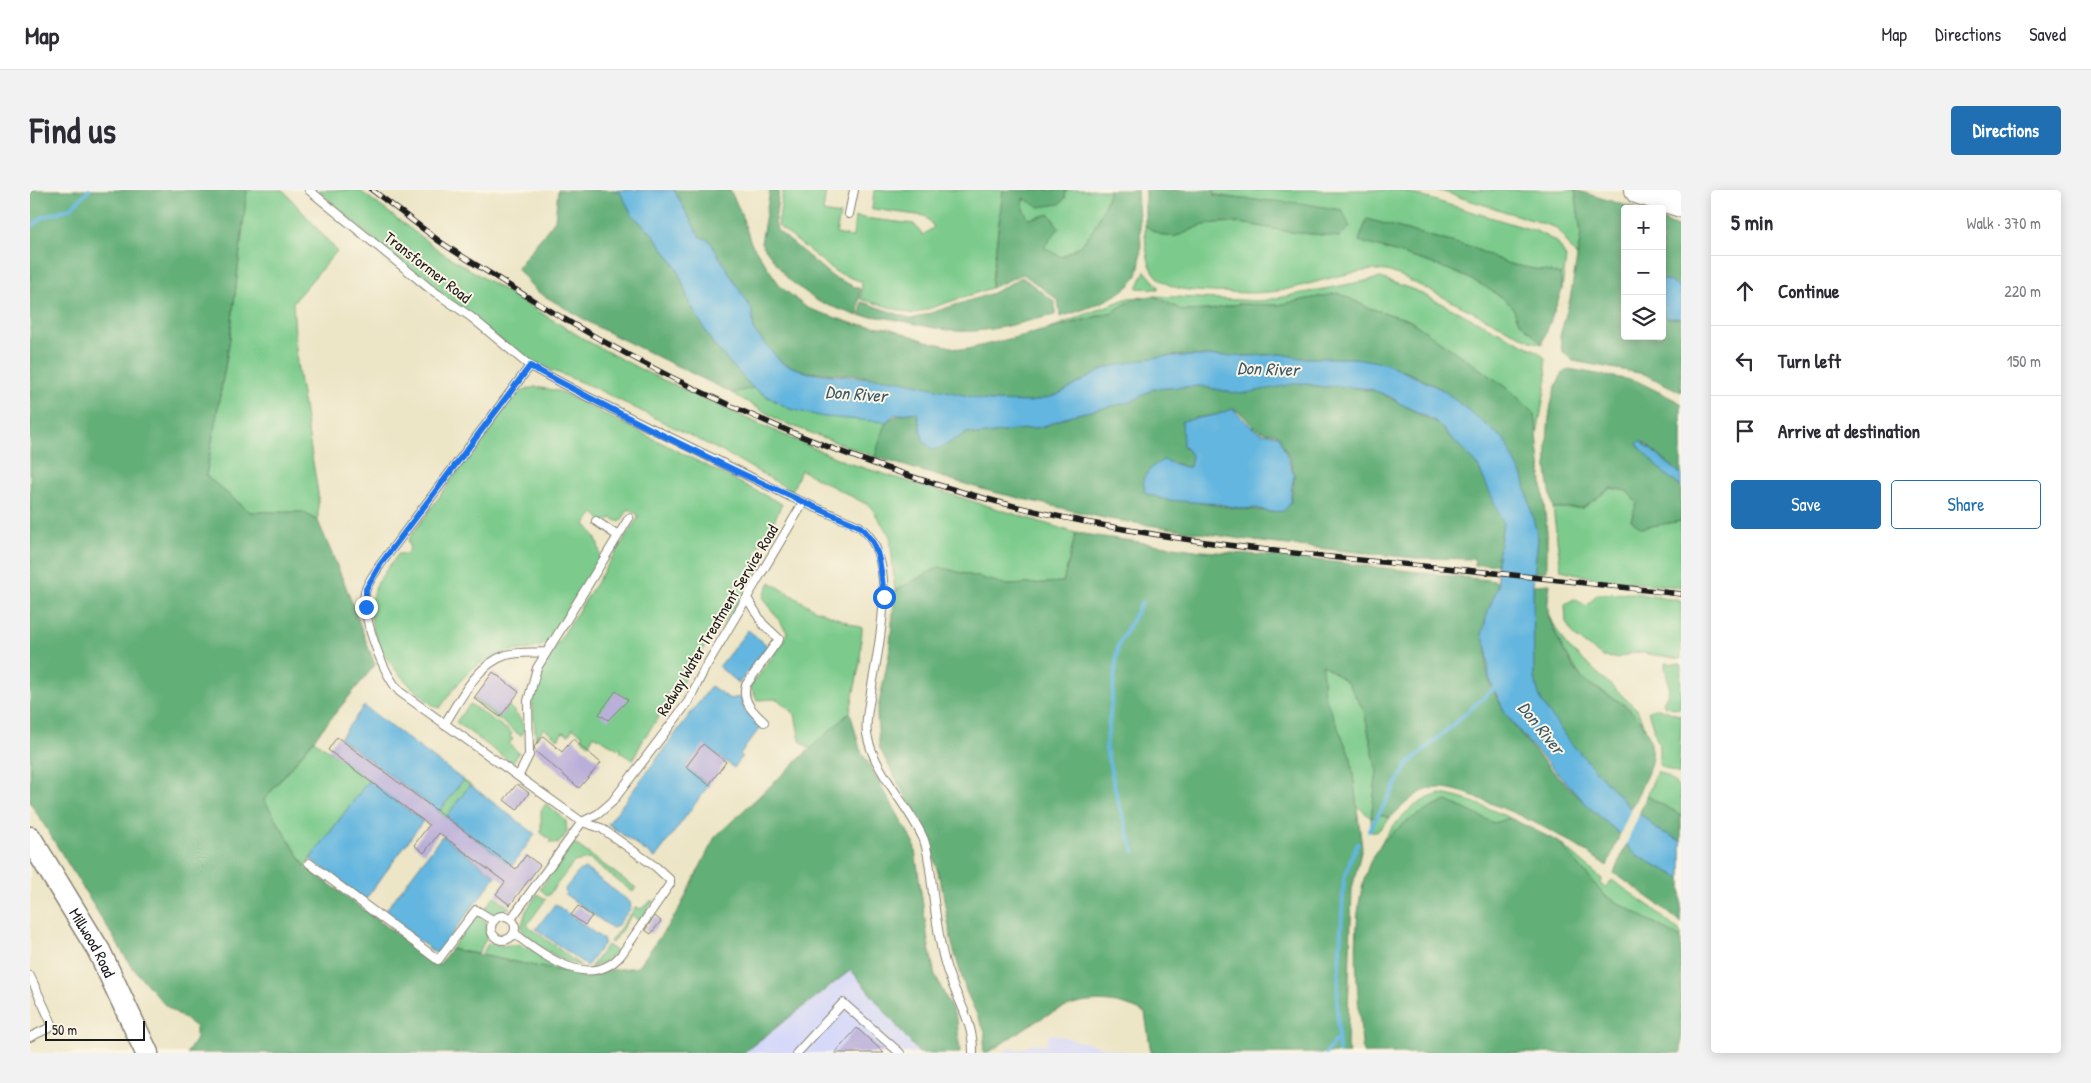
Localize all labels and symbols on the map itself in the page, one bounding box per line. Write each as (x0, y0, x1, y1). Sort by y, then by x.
street label: Transformer Road (380, 226, 476, 308)
water label: Don River (1237, 355, 1301, 382)
water label: Don River (824, 379, 890, 408)
street label: Redway Water Treatment Service Road (651, 520, 783, 720)
route start (873, 586, 896, 609)
route end (355, 596, 378, 619)
water label: Don River (1512, 696, 1572, 761)
street label: Millwood Road (64, 904, 121, 981)
scale bar (45, 1018, 145, 1041)

